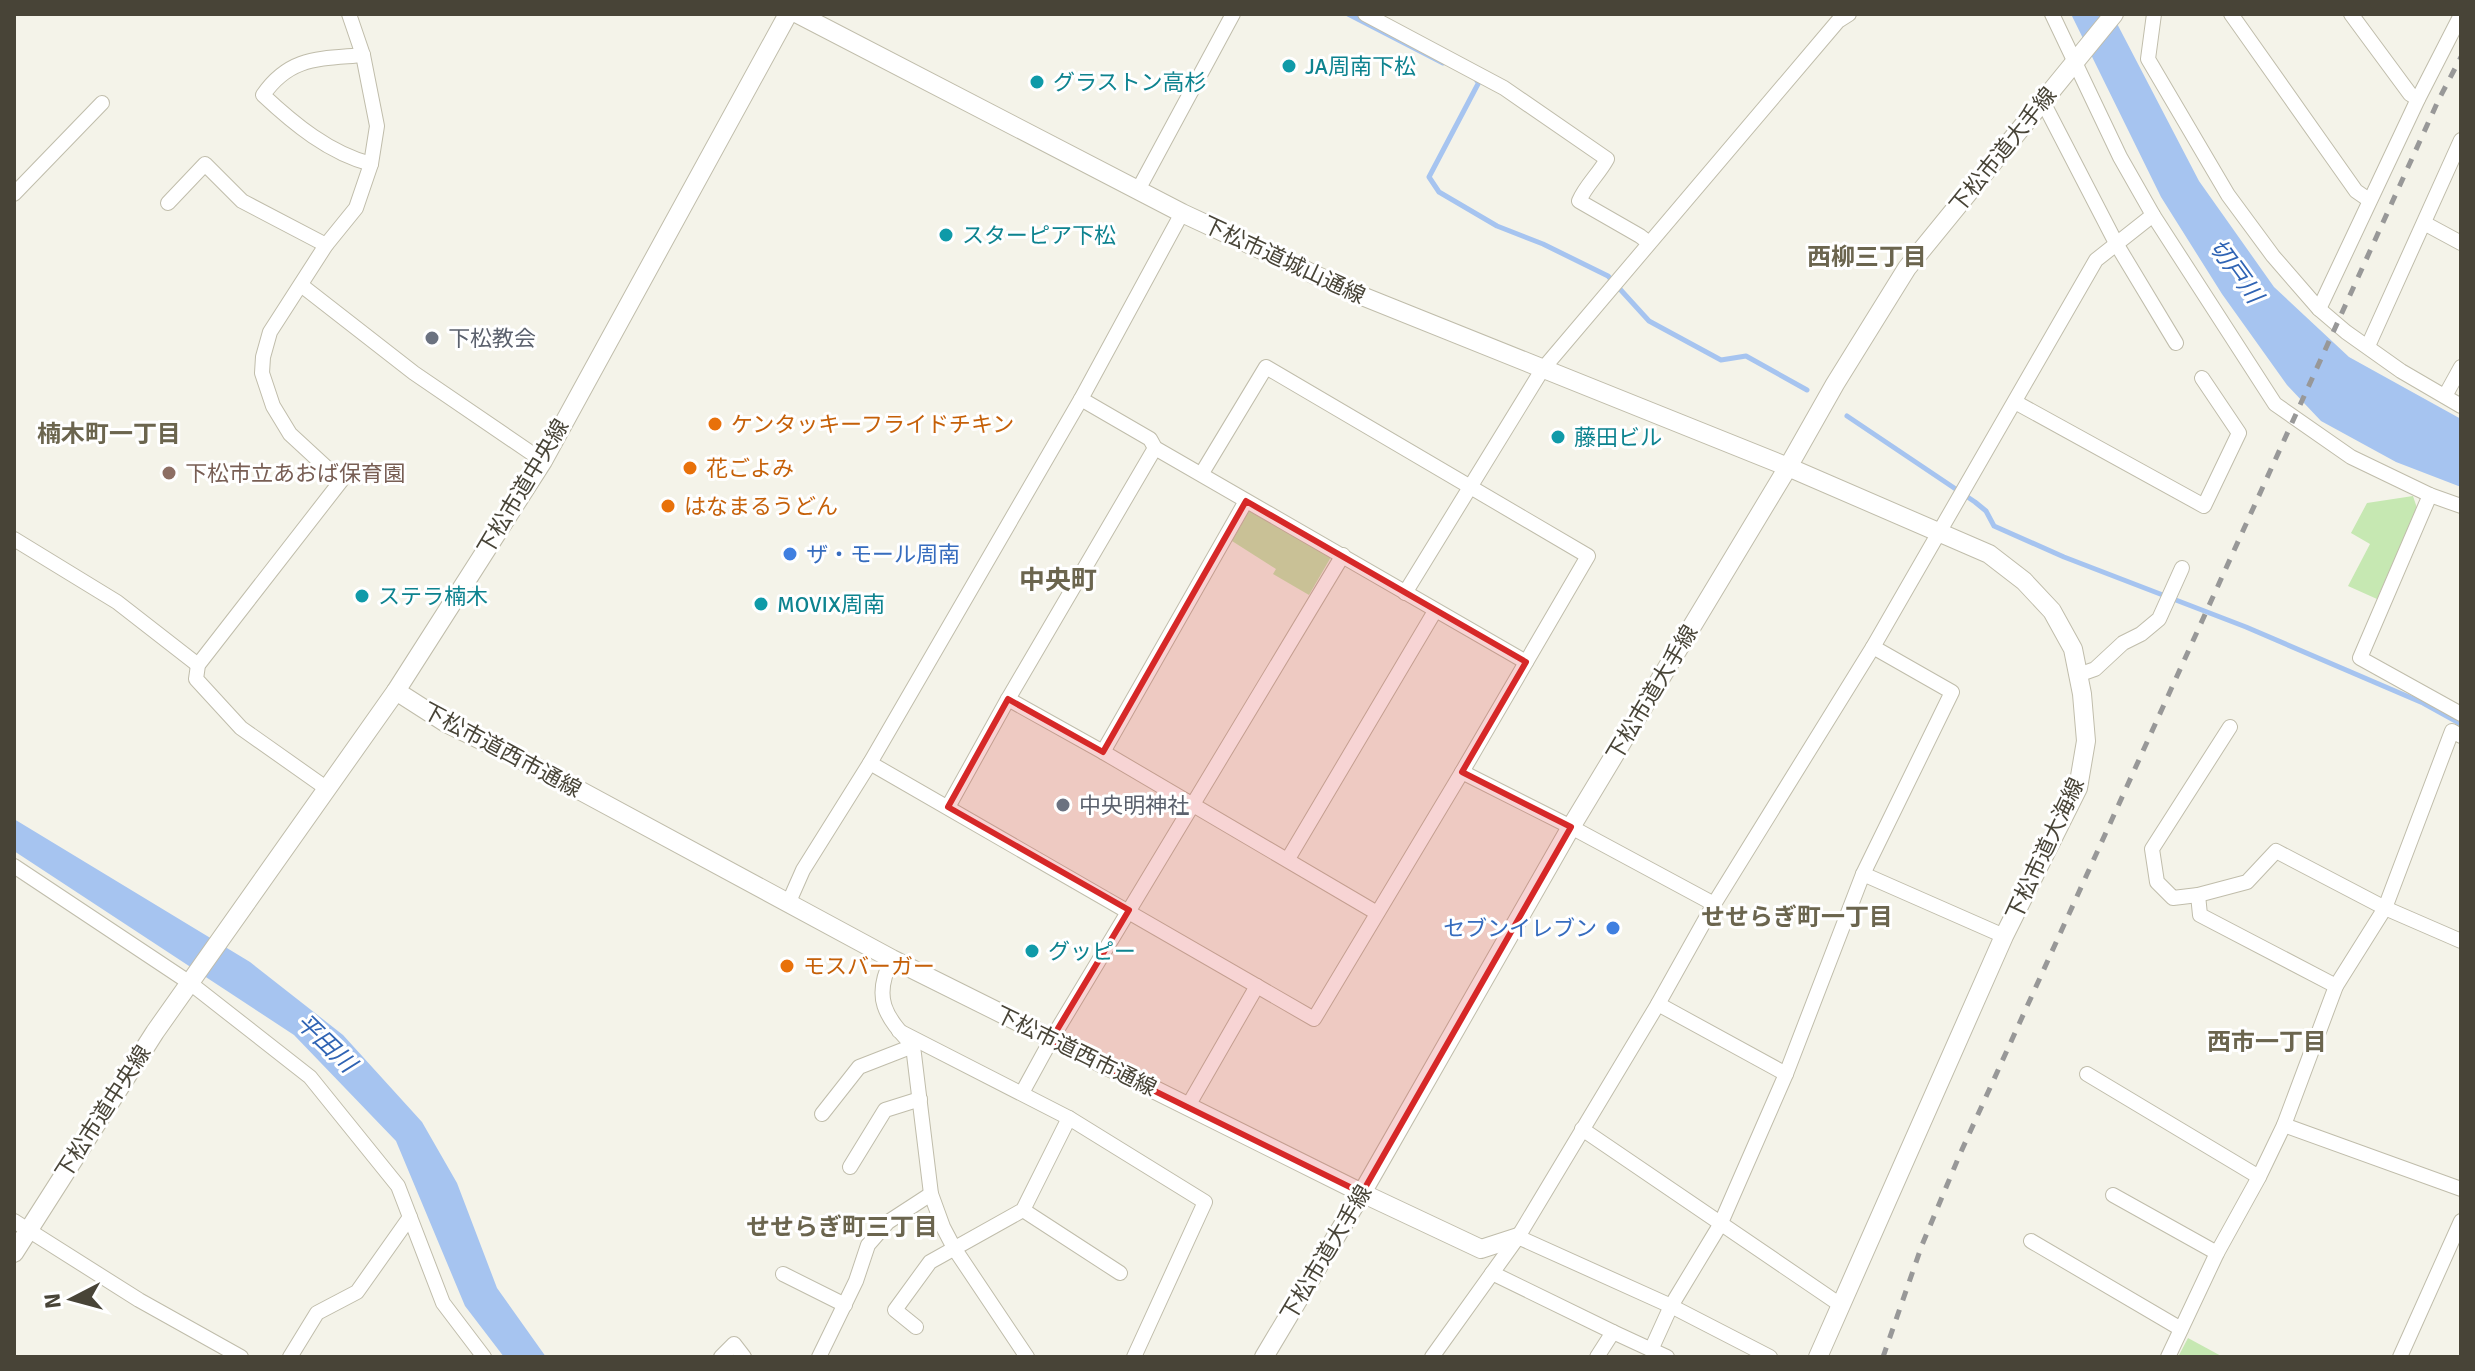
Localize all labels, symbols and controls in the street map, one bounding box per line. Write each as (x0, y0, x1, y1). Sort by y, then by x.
place label: JA周南下松 (1305, 53, 1416, 80)
marker: JA周南下松 (1280, 57, 1298, 75)
place label: グラストン高杉 (1053, 69, 1207, 96)
marker: グラストン高杉 (1028, 73, 1046, 91)
street label: 下松市道大手線 (1944, 82, 2062, 218)
street label: 下松市道城山通線 (1199, 211, 1369, 309)
place label: スターピア下松 (962, 222, 1116, 249)
marker: スターピア下松 (937, 226, 955, 244)
water label: 切戸川 (2203, 233, 2271, 311)
district label: 西柳三丁目 (1807, 242, 1927, 272)
place label: 下松教会 (448, 325, 536, 352)
marker: 下松教会 (423, 329, 441, 347)
place label: ケンタッキーフライドチキン (731, 411, 1014, 438)
street label: 下松市道中央線 (472, 414, 574, 560)
marker: ケンタッキーフライドチキン (706, 415, 724, 433)
district label: 楠木町一丁目 (37, 419, 181, 449)
place label: 藤田ビル (1574, 424, 1662, 451)
marker: 藤田ビル (1549, 428, 1567, 446)
place label: 花ごよみ (706, 455, 794, 482)
marker: 花ごよみ (681, 459, 699, 477)
place label: 下松市立あおば保育園 (185, 460, 405, 487)
marker: 下松市立あおば保育園 (160, 464, 178, 482)
place label: はなまるうどん (684, 493, 838, 520)
marker: はなまるうどん (659, 497, 677, 515)
place label: ザ・モール周南 (806, 541, 960, 568)
marker: ザ・モール周南 (781, 545, 799, 563)
district label: 中央町 (1019, 565, 1097, 597)
place label: ステラ楠木 (378, 583, 488, 610)
marker: ステラ楠木 (353, 587, 371, 605)
place label: MOVIX周南 (777, 591, 885, 618)
marker: MOVIX周南 (752, 595, 770, 613)
street label: 下松市道大手線 (1601, 620, 1703, 766)
street label: 下松市道西市通線 (418, 697, 586, 803)
street label: 下松市道大海線 (2000, 774, 2090, 924)
place label: 中央明神社 (1079, 792, 1189, 819)
marker: 中央明神社 (1054, 796, 1072, 814)
district label: せせらぎ町一丁目 (1701, 902, 1893, 932)
place label: セブンイレブン (1443, 915, 1597, 942)
marker: セブンイレブン (1604, 919, 1622, 937)
place label: グッピー (1048, 938, 1136, 965)
marker: グッピー (1023, 942, 1041, 960)
place label: モスバーガー (803, 953, 935, 980)
marker: モスバーガー (778, 957, 796, 975)
street label: 下松市道西市通線 (991, 1000, 1161, 1102)
water label: 平田川 (290, 1007, 364, 1081)
district label: 西市一丁目 (2207, 1027, 2327, 1057)
street label: 下松市道中央線 (50, 1040, 156, 1184)
street label: 下松市道大手線 (1275, 1180, 1377, 1326)
district label: せせらぎ町三丁目 (746, 1212, 938, 1242)
north arrow (32, 1259, 112, 1339)
text: N (38, 1292, 67, 1310)

